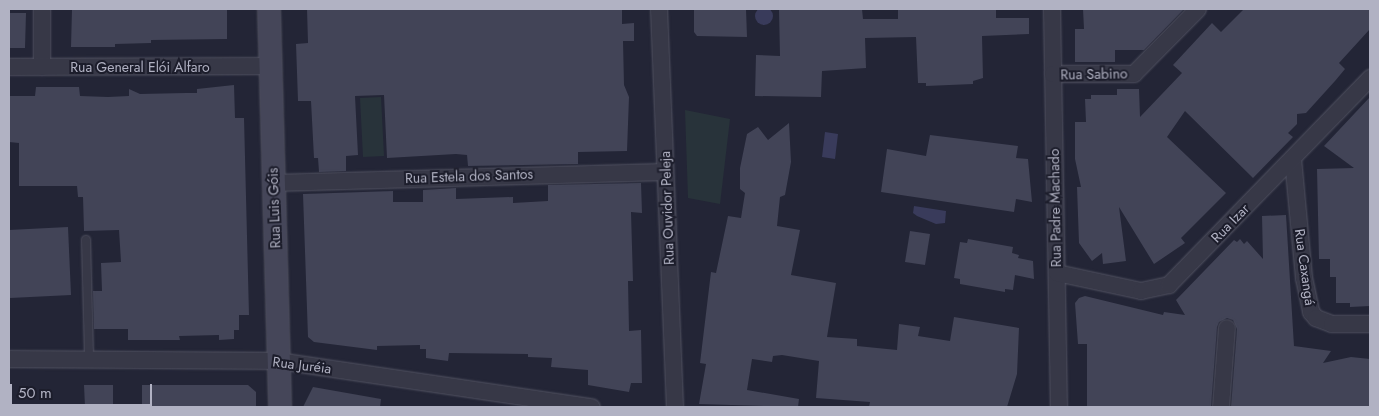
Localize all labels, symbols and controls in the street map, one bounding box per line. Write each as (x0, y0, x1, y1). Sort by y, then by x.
street label: Rua General Elói Alfaro (70, 59, 210, 75)
street label: Rua Sabino (1060, 65, 1128, 83)
street label: Rua Padre Machado (1046, 149, 1064, 267)
street label: Rua Ouvidor Peleja (657, 151, 677, 265)
street label: Rua Estela dos Santos (405, 165, 533, 187)
street label: Rua Luis Góis (264, 167, 284, 249)
street label: Rua Izar (1207, 200, 1253, 246)
street label: Rua Caxangá (1291, 228, 1319, 306)
street label: Rua Juréia (272, 353, 332, 377)
scale bar (12, 374, 155, 406)
text: 50 m (18, 382, 52, 404)

